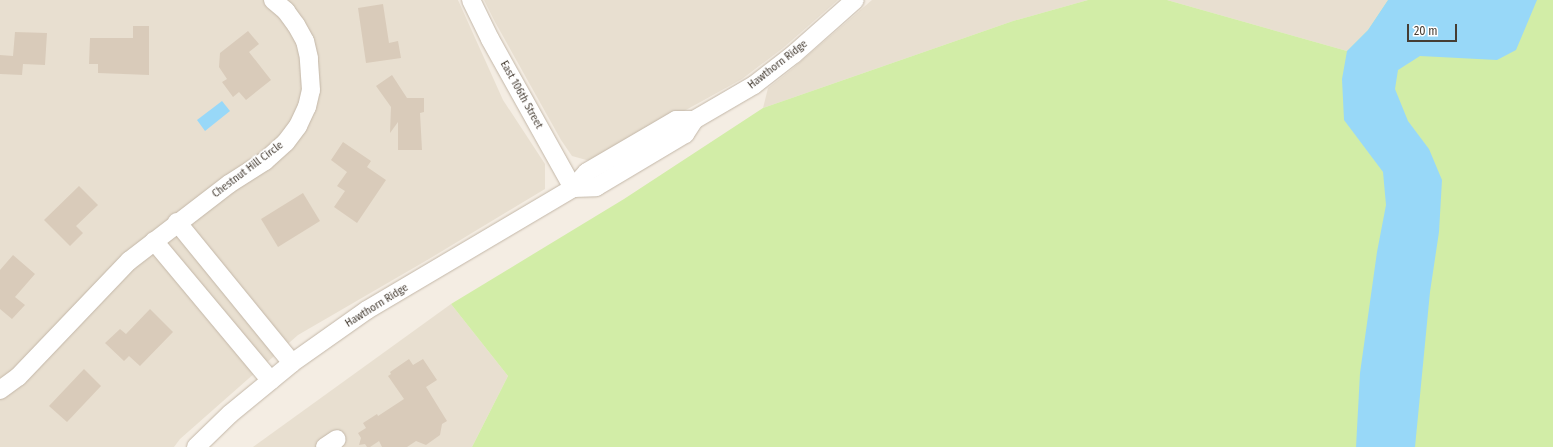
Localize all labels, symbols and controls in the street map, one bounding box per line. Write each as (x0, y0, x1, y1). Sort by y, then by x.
scale bar (1409, 16, 1459, 42)
text: 20 m (1414, 24, 1438, 38)
street label: Hawthorn Ridge (746, 38, 810, 92)
street label: East 106th Street (497, 59, 545, 131)
street label: Chestnut Hill Circle (210, 139, 286, 201)
street label: Hawthorn Ridge (343, 281, 411, 331)

